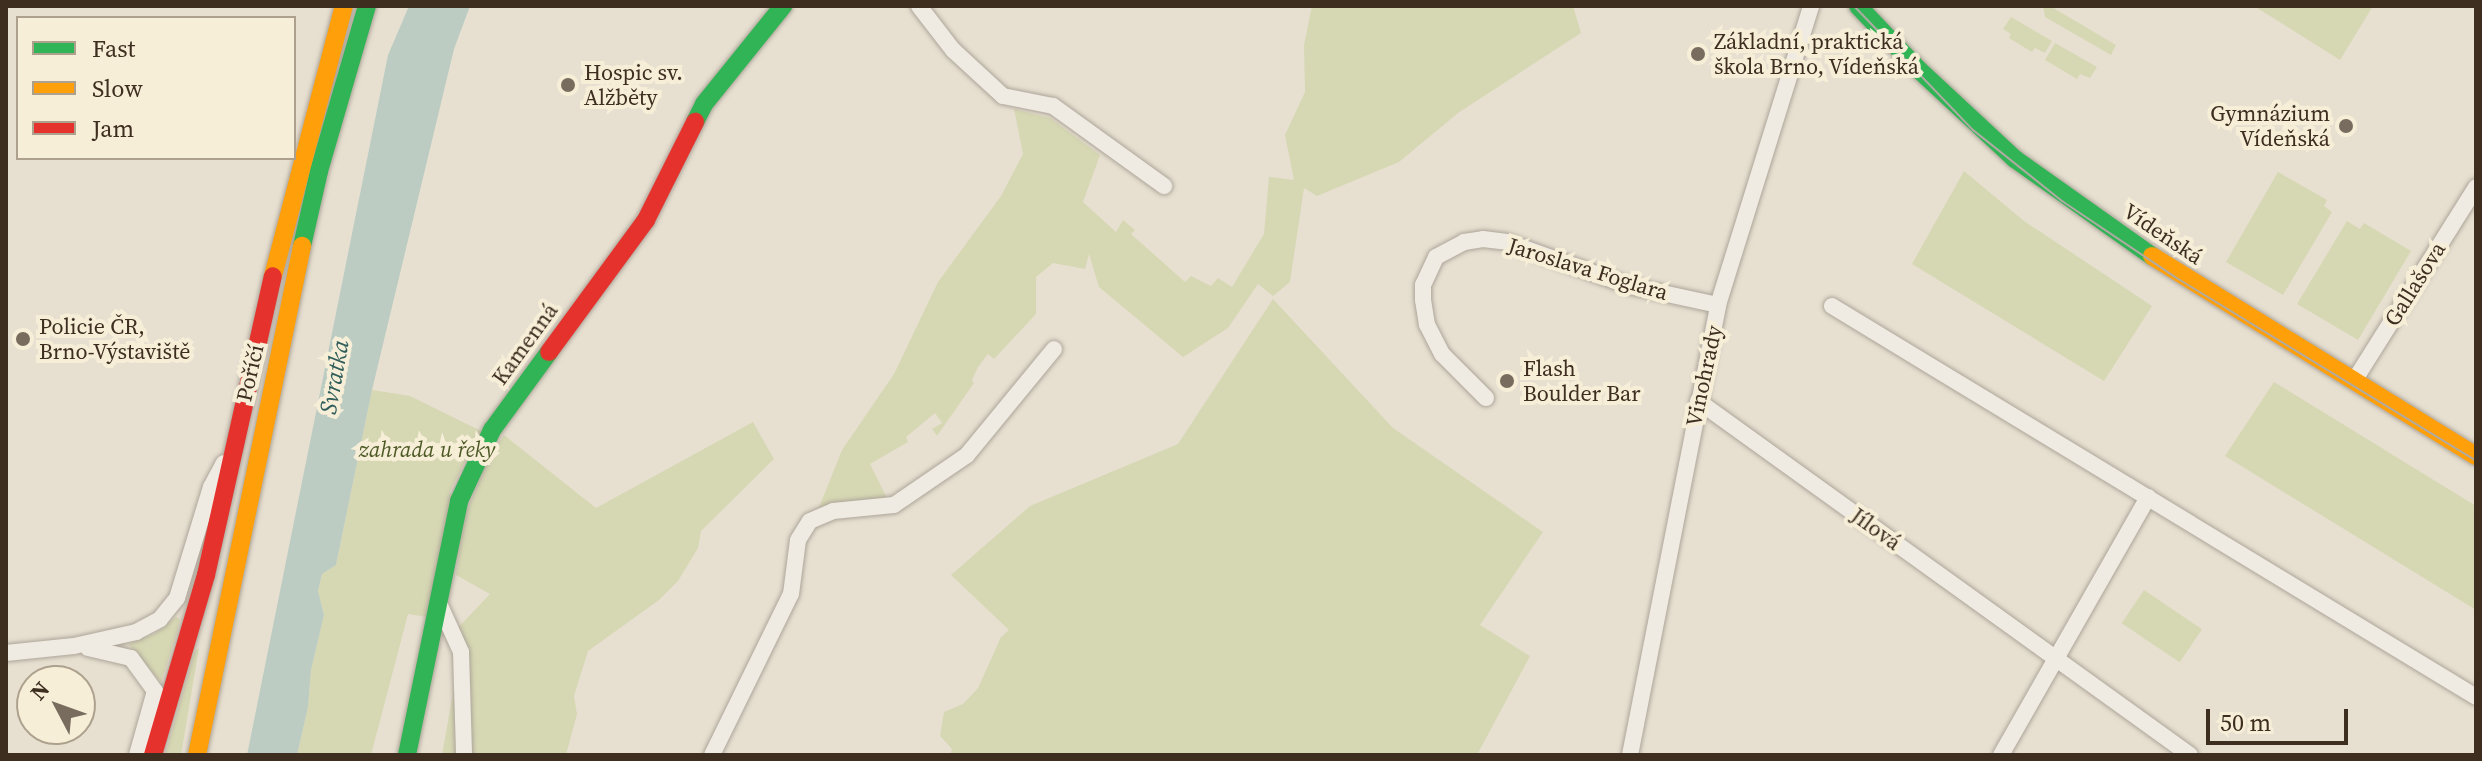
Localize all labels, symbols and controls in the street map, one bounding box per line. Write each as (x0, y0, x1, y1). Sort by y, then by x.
legend (16, 16, 296, 160)
place label: Základní, praktická škola Brno, Vídeňská (1714, 28, 1920, 80)
text: Fast (92, 32, 135, 65)
marker: Základní, praktická škola Brno, Vídeňská (1689, 45, 1707, 63)
place label: Hospic sv. Alžběty (584, 59, 683, 110)
text: Slow (92, 72, 143, 105)
marker: Hospic sv. Alžběty (559, 76, 577, 94)
place label: Gymnázium Vídeňská (2210, 100, 2330, 152)
text: Jam (92, 112, 134, 145)
marker: Gymnázium Vídeňská (2337, 117, 2355, 135)
street label: Vídeňská (2118, 198, 2208, 270)
street label: Jaroslava Foglara (1505, 232, 1671, 306)
street label: Gallašova (2379, 237, 2451, 331)
street label: Kamenná (487, 298, 563, 390)
place label: Policie ČR, Brno-Výstaviště (39, 313, 191, 364)
street label: Vinohrady (1680, 323, 1728, 429)
marker: Policie ČR, Brno-Výstaviště (14, 330, 32, 348)
water label: Svratka (313, 338, 355, 416)
street label: Poříčí (231, 342, 269, 404)
place label: Flash Boulder Bar (1523, 355, 1640, 406)
marker: Flash Boulder Bar (1498, 372, 1516, 390)
park label: zahrada u řeky (359, 437, 495, 463)
street label: Jílová (1846, 502, 1906, 556)
north arrow (16, 665, 96, 745)
text: N (23, 675, 56, 706)
scale bar (2210, 693, 2352, 743)
text: 50 m (2220, 706, 2271, 739)

